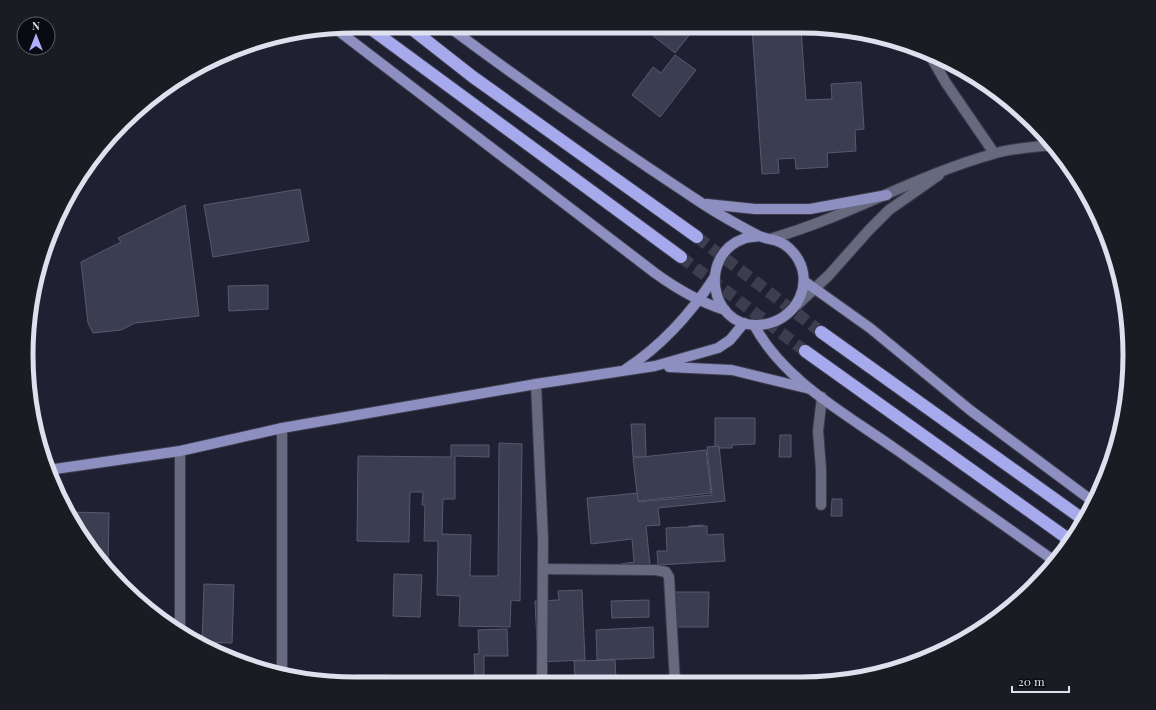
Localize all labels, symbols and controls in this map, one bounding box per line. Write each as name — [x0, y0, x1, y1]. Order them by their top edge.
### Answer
north arrow — [16, 16, 56, 56]
text: N — [32, 18, 40, 33]
scale bar — [1012, 668, 1069, 694]
text: 20 m — [1018, 673, 1045, 689]

